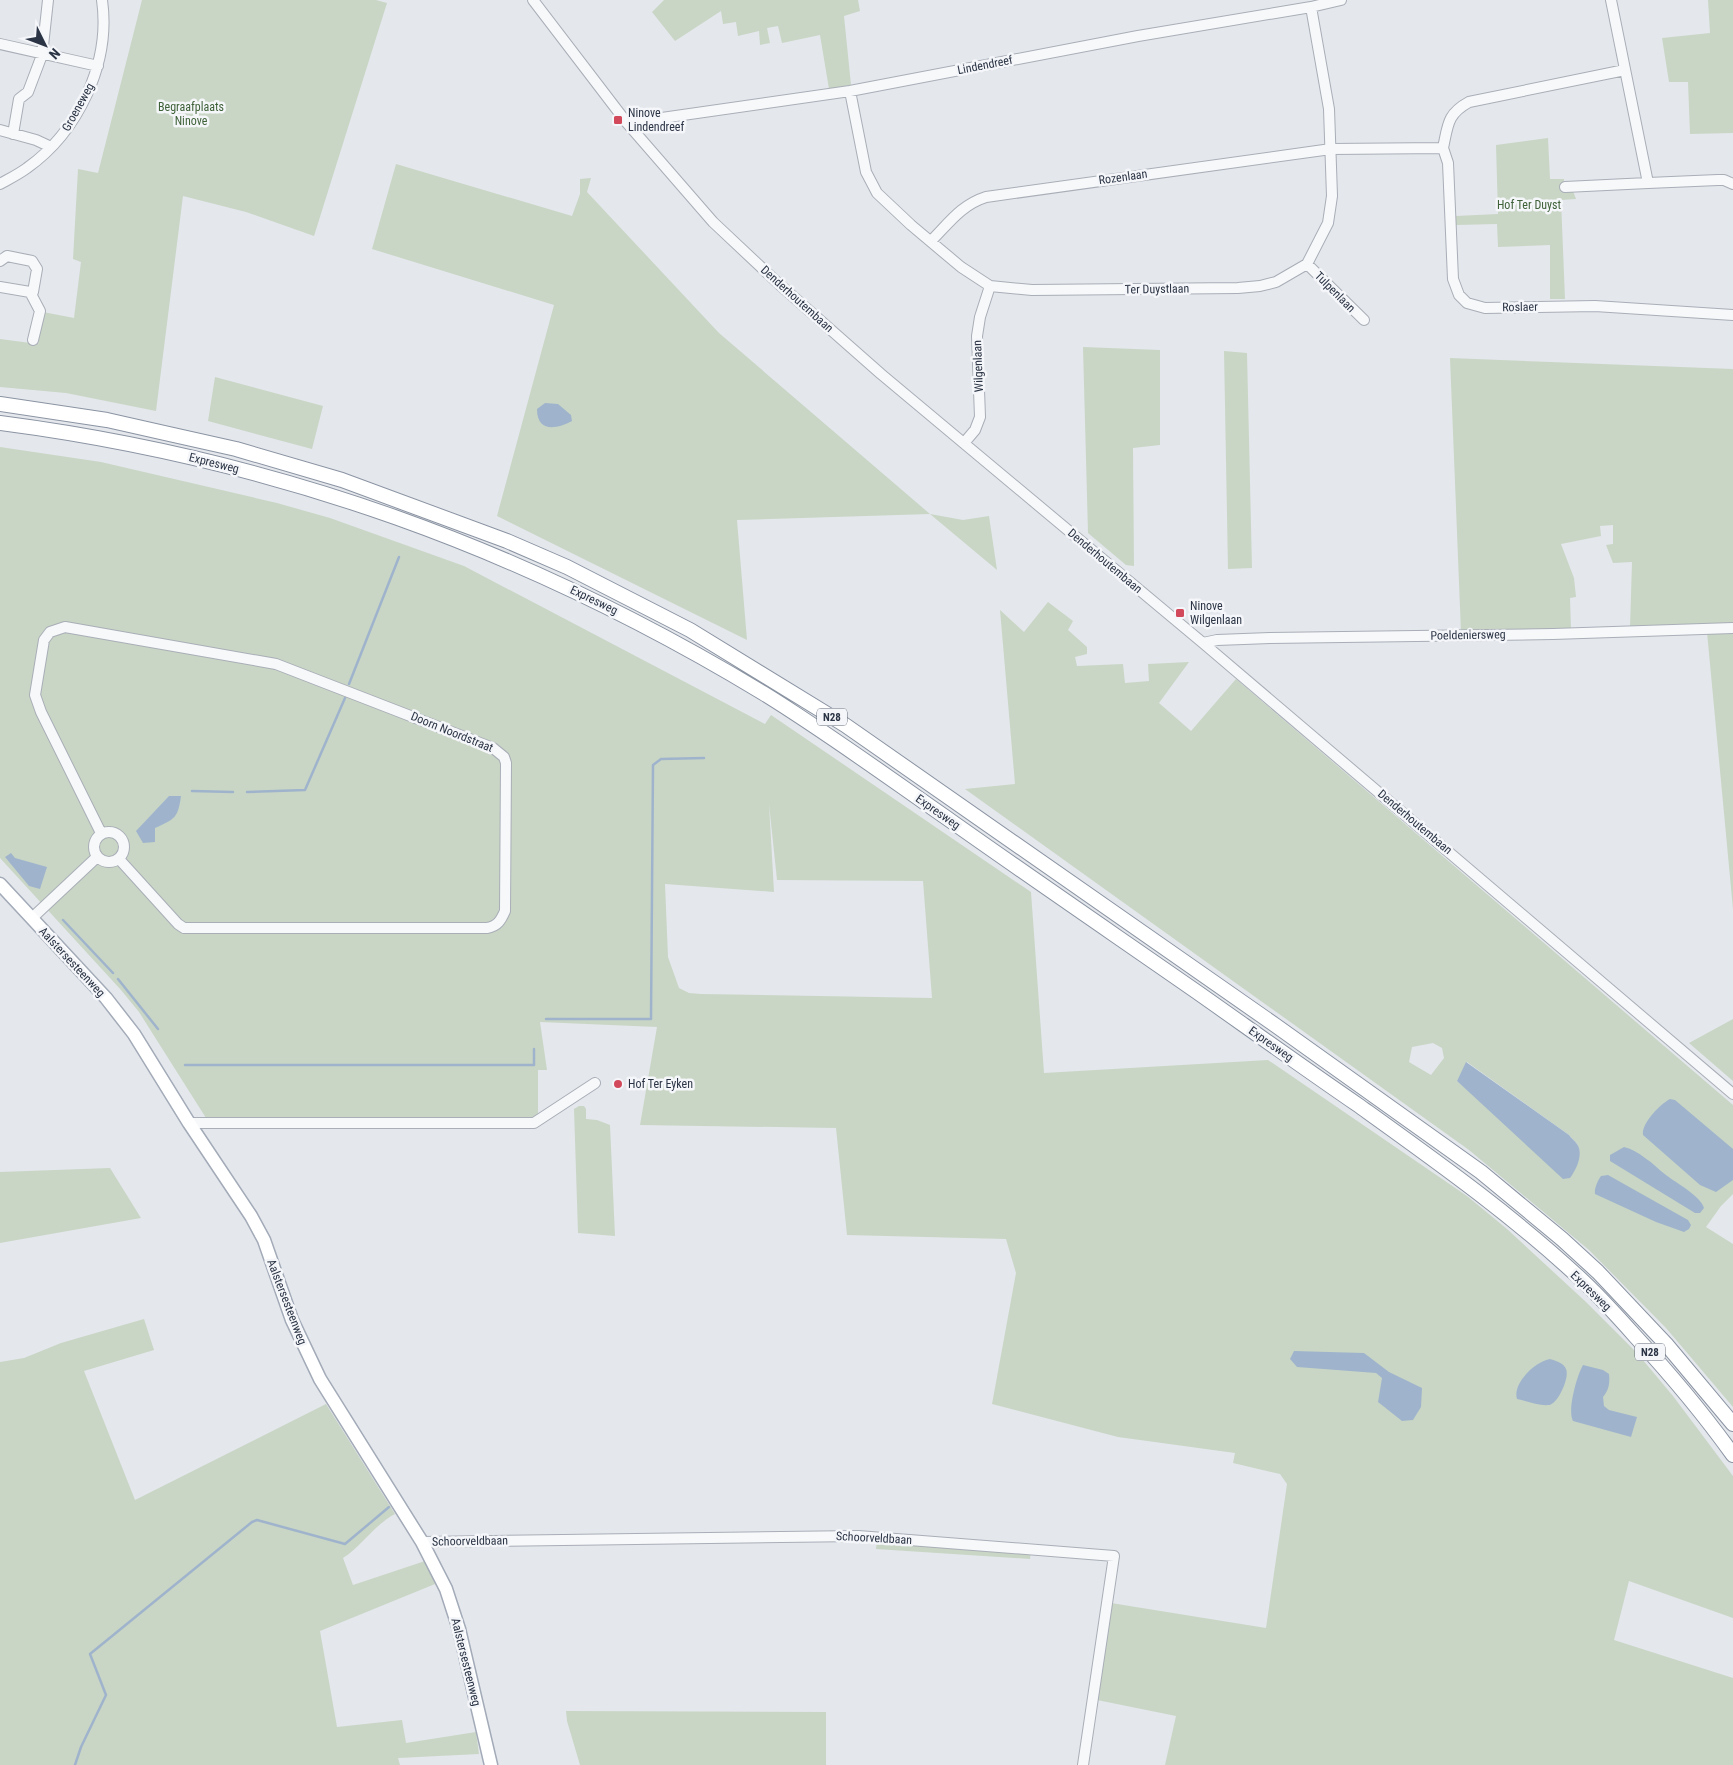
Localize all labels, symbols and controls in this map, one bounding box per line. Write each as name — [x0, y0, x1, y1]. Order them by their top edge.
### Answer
north arrow — [20, 20, 70, 70]
text: N — [46, 45, 63, 62]
street label: Lindendreef — [956, 53, 1014, 77]
street label: Groeneweg — [59, 80, 97, 134]
park label: Begraafplaats Ninove — [158, 100, 224, 128]
place label: Ninove Lindendreef — [628, 106, 684, 134]
marker: Ninove Lindendreef — [612, 114, 624, 126]
street label: Rozenlaan — [1098, 167, 1148, 187]
park label: Hof Ter Duyst — [1497, 198, 1562, 212]
street label: Denderhoutembaan — [758, 263, 836, 335]
street label: Tulpenlaan — [1312, 269, 1358, 315]
street label: Ter Duystlaan — [1125, 281, 1190, 297]
street label: Roslaer — [1502, 300, 1538, 314]
street label: Wilgenlaan — [970, 340, 986, 392]
street label: Expresweg — [187, 450, 241, 476]
street label: Denderhoutembaan — [1065, 526, 1145, 596]
street label: Expresweg — [568, 582, 620, 618]
place label: Ninove Wilgenlaan — [1190, 599, 1242, 627]
marker: Ninove Wilgenlaan — [1174, 607, 1186, 619]
street label: Poeldeniersweg — [1430, 627, 1506, 643]
street label: Doorn Noordstraat — [409, 709, 496, 755]
road number: N28 — [817, 709, 847, 726]
street label: Denderhoutembaan — [1375, 787, 1455, 857]
street label: Expresweg — [913, 792, 963, 832]
street label: Aalstersesteenweg — [36, 924, 108, 1000]
street label: Expresweg — [1246, 1024, 1296, 1064]
place label: Hof Ter Eyken — [628, 1077, 693, 1091]
marker: Hof Ter Eyken — [612, 1078, 624, 1090]
street label: Aalstersesteenweg — [264, 1257, 310, 1347]
street label: Expresweg — [1568, 1268, 1614, 1314]
road number: N28 — [1635, 1344, 1665, 1360]
street label: Schoorveldbaan — [836, 1529, 912, 1547]
street label: Schoorveldbaan — [432, 1533, 508, 1549]
street label: Aalstersesteenweg — [448, 1617, 484, 1708]

